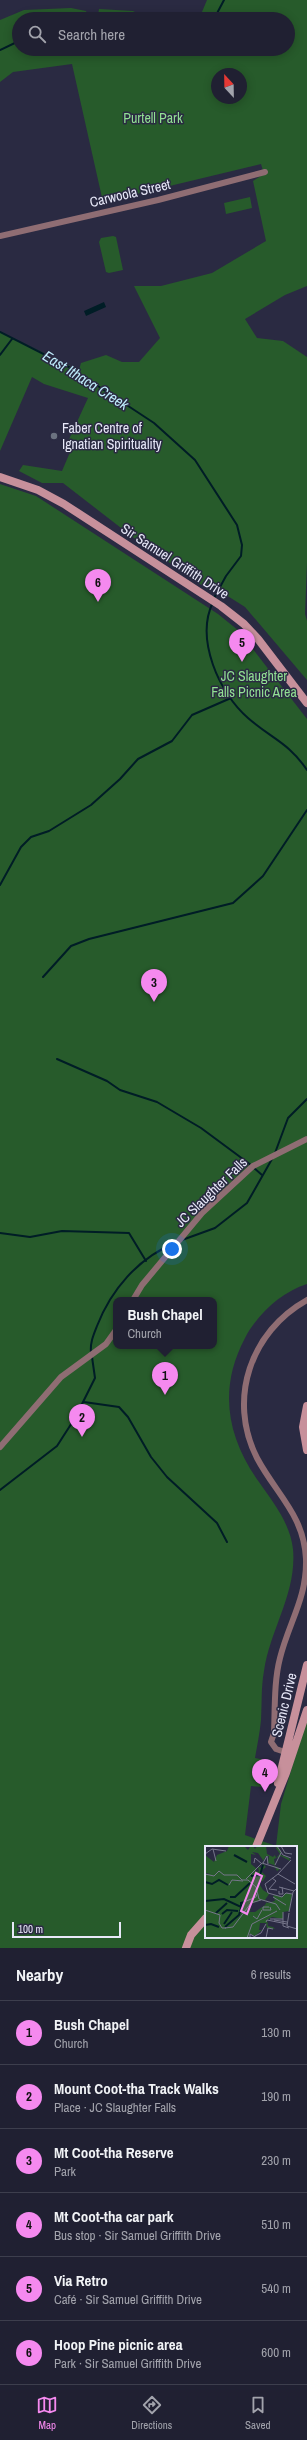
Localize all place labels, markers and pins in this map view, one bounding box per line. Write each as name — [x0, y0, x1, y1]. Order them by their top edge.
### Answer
place label: Faber Centre of Ignatian Spirituality — [62, 419, 162, 453]
marker: Faber Centre of Ignatian Spirituality — [49, 431, 59, 441]
pin: 6 — [85, 569, 111, 602]
pin: 5 — [229, 629, 255, 662]
pin: 3 — [141, 969, 167, 1002]
pin: 1 — [152, 1362, 178, 1395]
pin: 2 — [69, 1404, 95, 1437]
pin: 4 — [252, 1759, 278, 1792]

